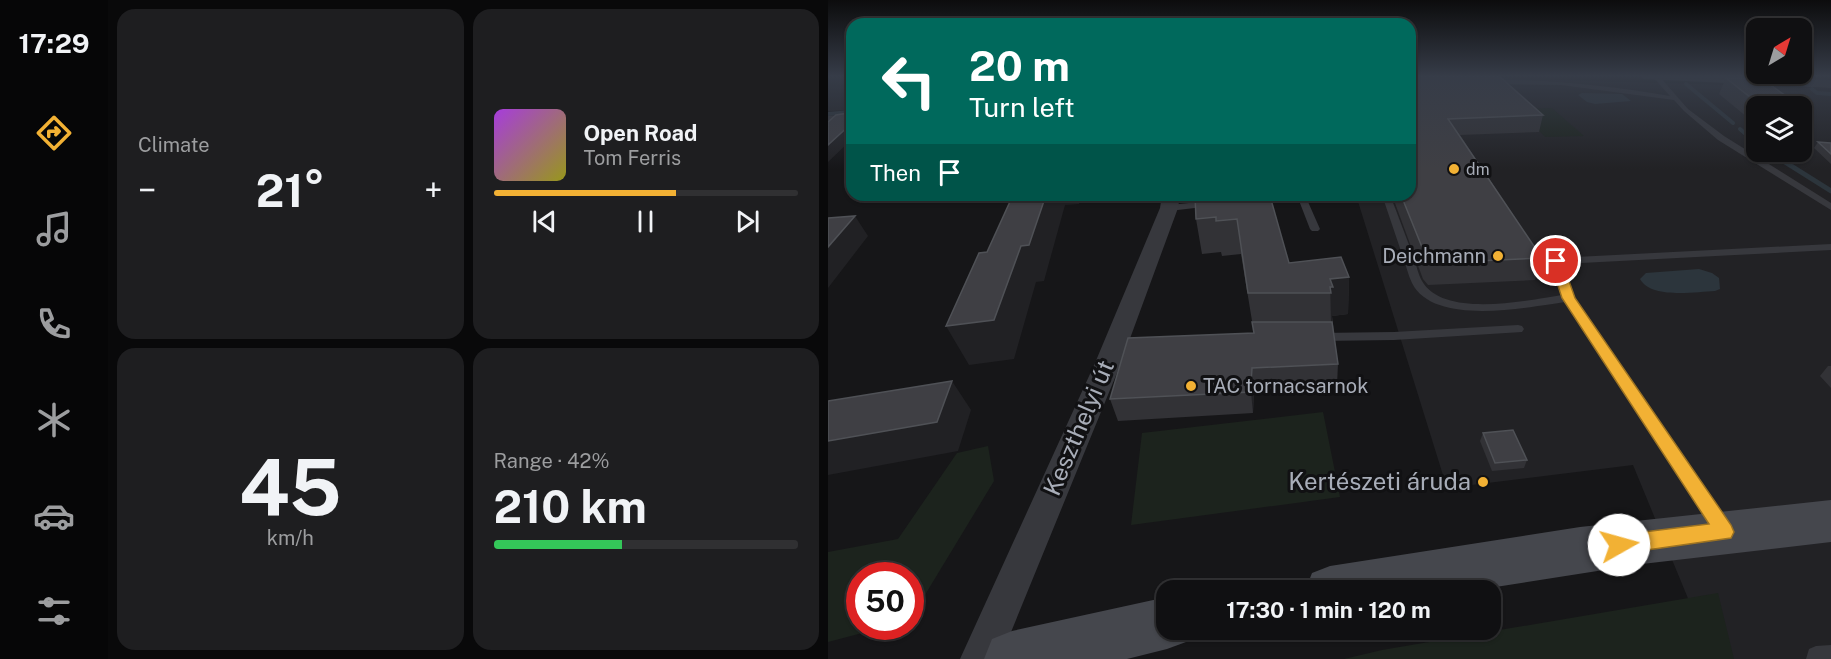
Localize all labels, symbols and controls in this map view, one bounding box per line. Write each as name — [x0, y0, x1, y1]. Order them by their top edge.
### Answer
north arrow — [1746, 18, 1812, 84]
map controls — [1746, 18, 1812, 162]
text: 17:29 — [18, 27, 90, 59]
text: 20 m — [969, 41, 1070, 90]
icon: left — [870, 42, 948, 120]
text: Turn left — [969, 91, 1075, 123]
button: layers — [1746, 96, 1812, 162]
icon: directions — [33, 112, 75, 154]
text: Open Road — [584, 120, 697, 146]
text: Climate — [138, 133, 210, 157]
text: Tom Ferris — [584, 146, 681, 170]
icon: arrive — [933, 156, 966, 189]
text: Then — [870, 160, 921, 186]
place label: dm — [1466, 160, 1490, 179]
marker: dm — [1447, 162, 1461, 176]
text: 21° — [256, 164, 325, 217]
text: − — [138, 171, 156, 209]
text: + — [424, 171, 442, 209]
icon: previous — [528, 205, 561, 238]
icon: pause — [629, 205, 662, 238]
icon: next — [731, 205, 764, 238]
icon: music — [33, 208, 75, 250]
pin — [1530, 235, 1581, 286]
place label: Deichmann — [1382, 244, 1486, 268]
icon: arrive — [1539, 244, 1572, 277]
marker: Deichmann — [1491, 249, 1505, 263]
icon: phone — [33, 303, 75, 345]
street label: Keszthelyi út — [1037, 356, 1119, 500]
place label: TAC tornacsarnok — [1203, 374, 1368, 398]
marker: TAC tornacsarnok — [1184, 379, 1198, 393]
icon: climate — [33, 399, 75, 441]
text: 45 — [239, 441, 342, 533]
text: Range · 42% — [494, 449, 610, 473]
place label: Kertészeti áruda — [1288, 467, 1471, 495]
marker: Kertészeti áruda — [1476, 475, 1490, 489]
text: 210 km — [494, 480, 647, 533]
icon: car — [33, 495, 75, 537]
position arrow — [1587, 513, 1651, 577]
text: km/h — [267, 526, 314, 550]
speed limit sign: 50 — [846, 562, 924, 640]
icon: filters — [33, 590, 75, 632]
text: 17:30 · 1 min · 120 m — [1226, 597, 1431, 623]

